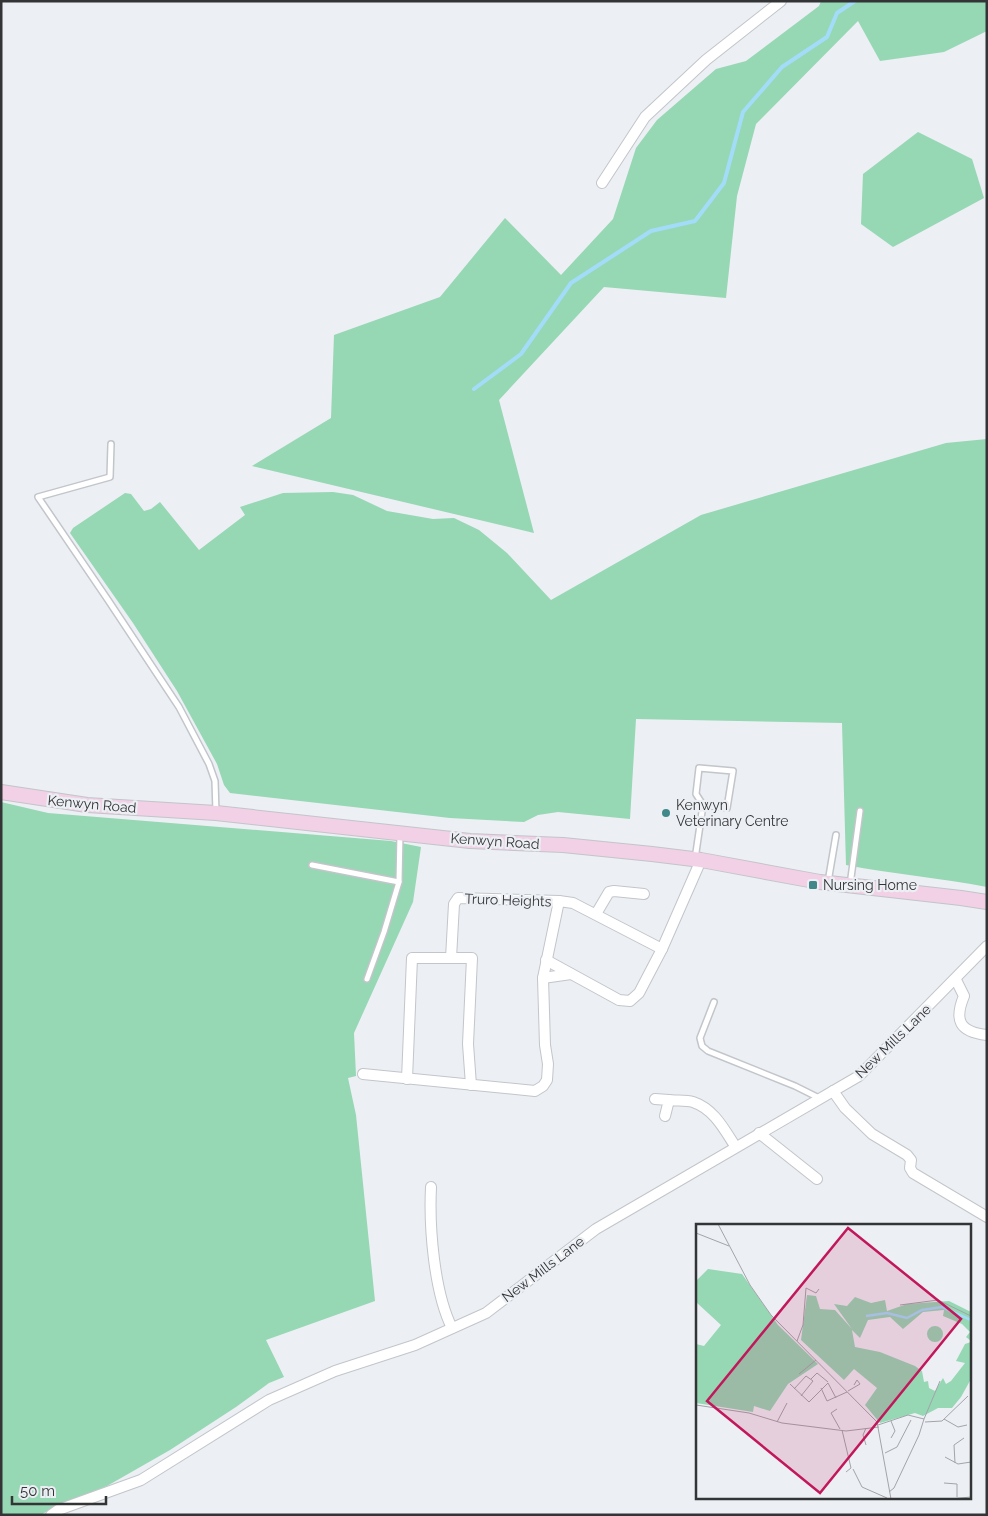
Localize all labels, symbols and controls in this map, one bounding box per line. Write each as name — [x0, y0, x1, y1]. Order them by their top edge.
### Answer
street label: Kenwyn Road — [47, 792, 137, 816]
place label: Kenwyn Veterinary Centre — [676, 797, 788, 829]
marker: Kenwyn Veterinary Centre — [660, 807, 672, 819]
street label: Kenwyn Road — [450, 830, 540, 852]
place label: Nursing Home — [823, 877, 917, 893]
marker: Nursing Home — [807, 879, 819, 891]
street label: Truro Heights — [464, 890, 552, 910]
street label: New Mills Lane — [852, 1001, 934, 1081]
inset map — [696, 1224, 970, 1498]
street label: New Mills Lane — [499, 1233, 587, 1305]
scale bar — [12, 1474, 106, 1506]
text: 50 m — [20, 1482, 55, 1500]

